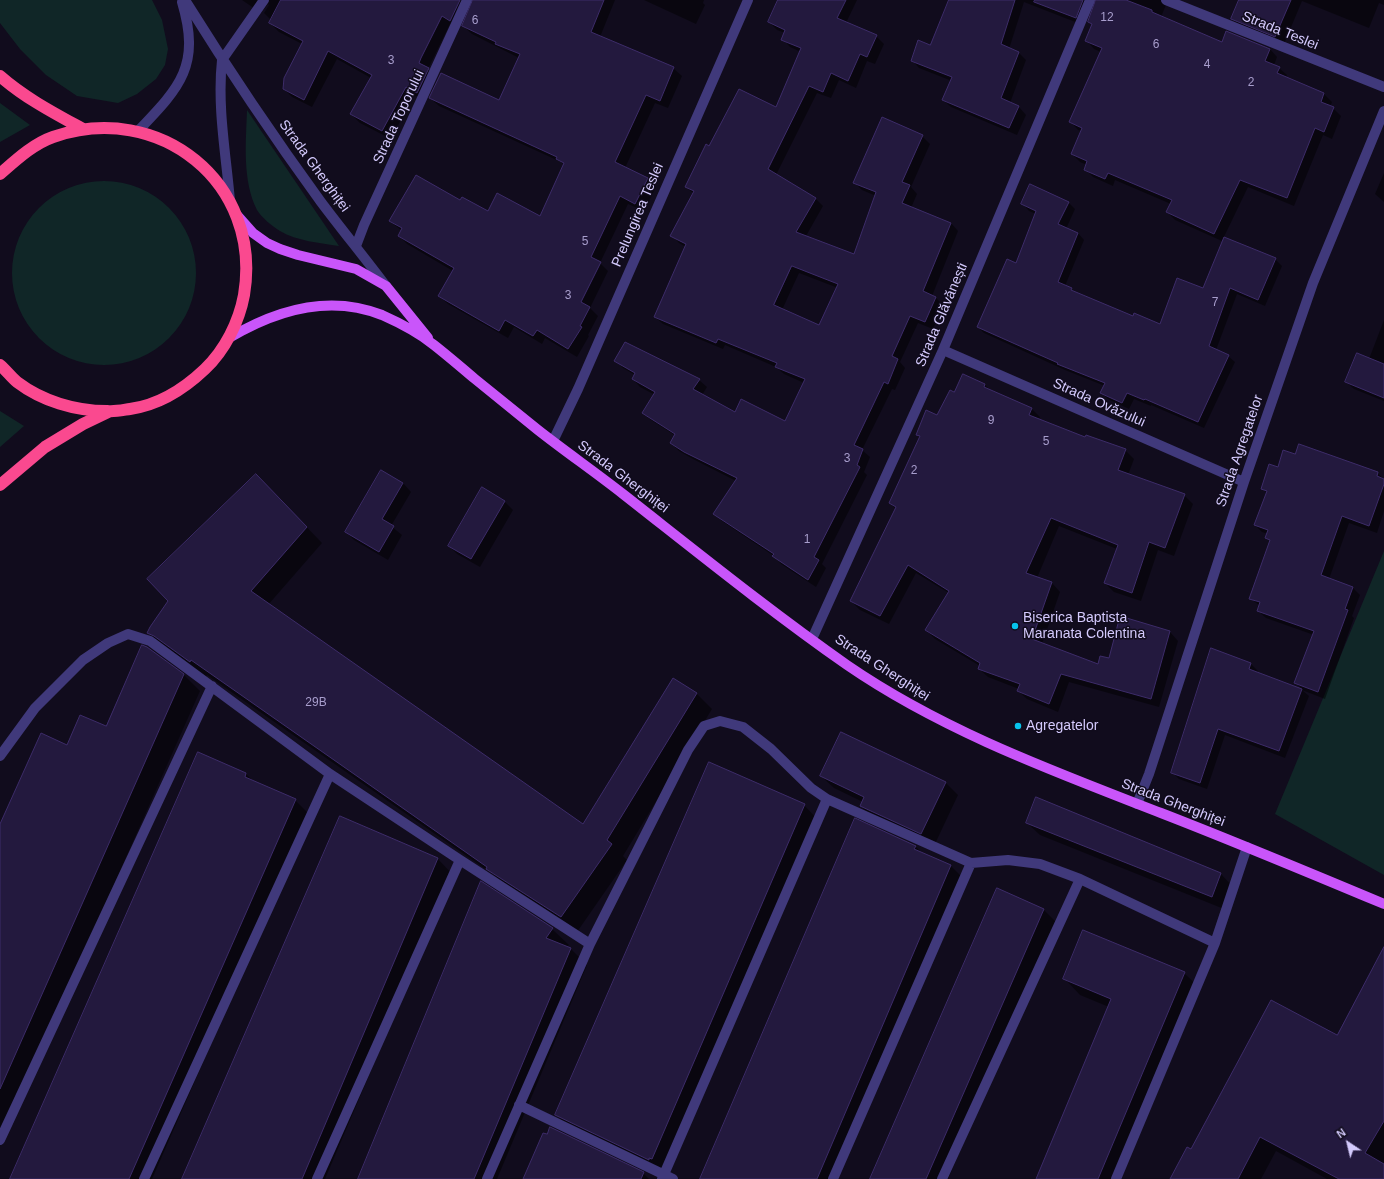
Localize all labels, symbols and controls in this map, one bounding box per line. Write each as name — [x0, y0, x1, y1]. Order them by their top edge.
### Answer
street label: Strada Teslei — [1239, 8, 1321, 54]
house number: 12 — [1100, 11, 1114, 25]
house number: 6 — [472, 14, 478, 28]
house number: 6 — [1153, 38, 1159, 52]
house number: 3 — [388, 54, 394, 68]
house number: 4 — [1204, 58, 1210, 72]
street label: Strada Toporului — [370, 67, 428, 167]
house number: 2 — [1248, 76, 1254, 90]
street label: Strada Gherghiței — [275, 117, 353, 215]
street label: Prelungirea Teslei — [609, 160, 667, 270]
house number: 5 — [582, 235, 588, 249]
street label: Strada Glăvănești — [913, 260, 971, 370]
house number: 3 — [565, 289, 571, 303]
house number: 7 — [1212, 296, 1218, 310]
street label: Strada Ovăzului — [1050, 375, 1148, 431]
street label: Strada Agregatelor — [1213, 393, 1267, 509]
house number: 9 — [988, 414, 994, 428]
house number: 5 — [1043, 435, 1049, 449]
street label: Strada Gherghiței — [574, 437, 672, 517]
house number: 3 — [844, 452, 850, 466]
house number: 2 — [911, 464, 917, 478]
house number: 1 — [804, 533, 810, 547]
place label: Biserica Baptista Maranata Colentina — [1023, 610, 1145, 642]
marker: Biserica Baptista Maranata Colentina — [1010, 621, 1020, 631]
street label: Strada Gherghiței — [831, 631, 933, 705]
house number: 29B — [305, 696, 327, 710]
place label: Agregatelor — [1026, 718, 1098, 734]
marker: Agregatelor — [1013, 721, 1023, 731]
street label: Strada Gherghiței — [1119, 775, 1227, 831]
north arrow — [1328, 1123, 1368, 1163]
text: N — [1334, 1126, 1348, 1140]

